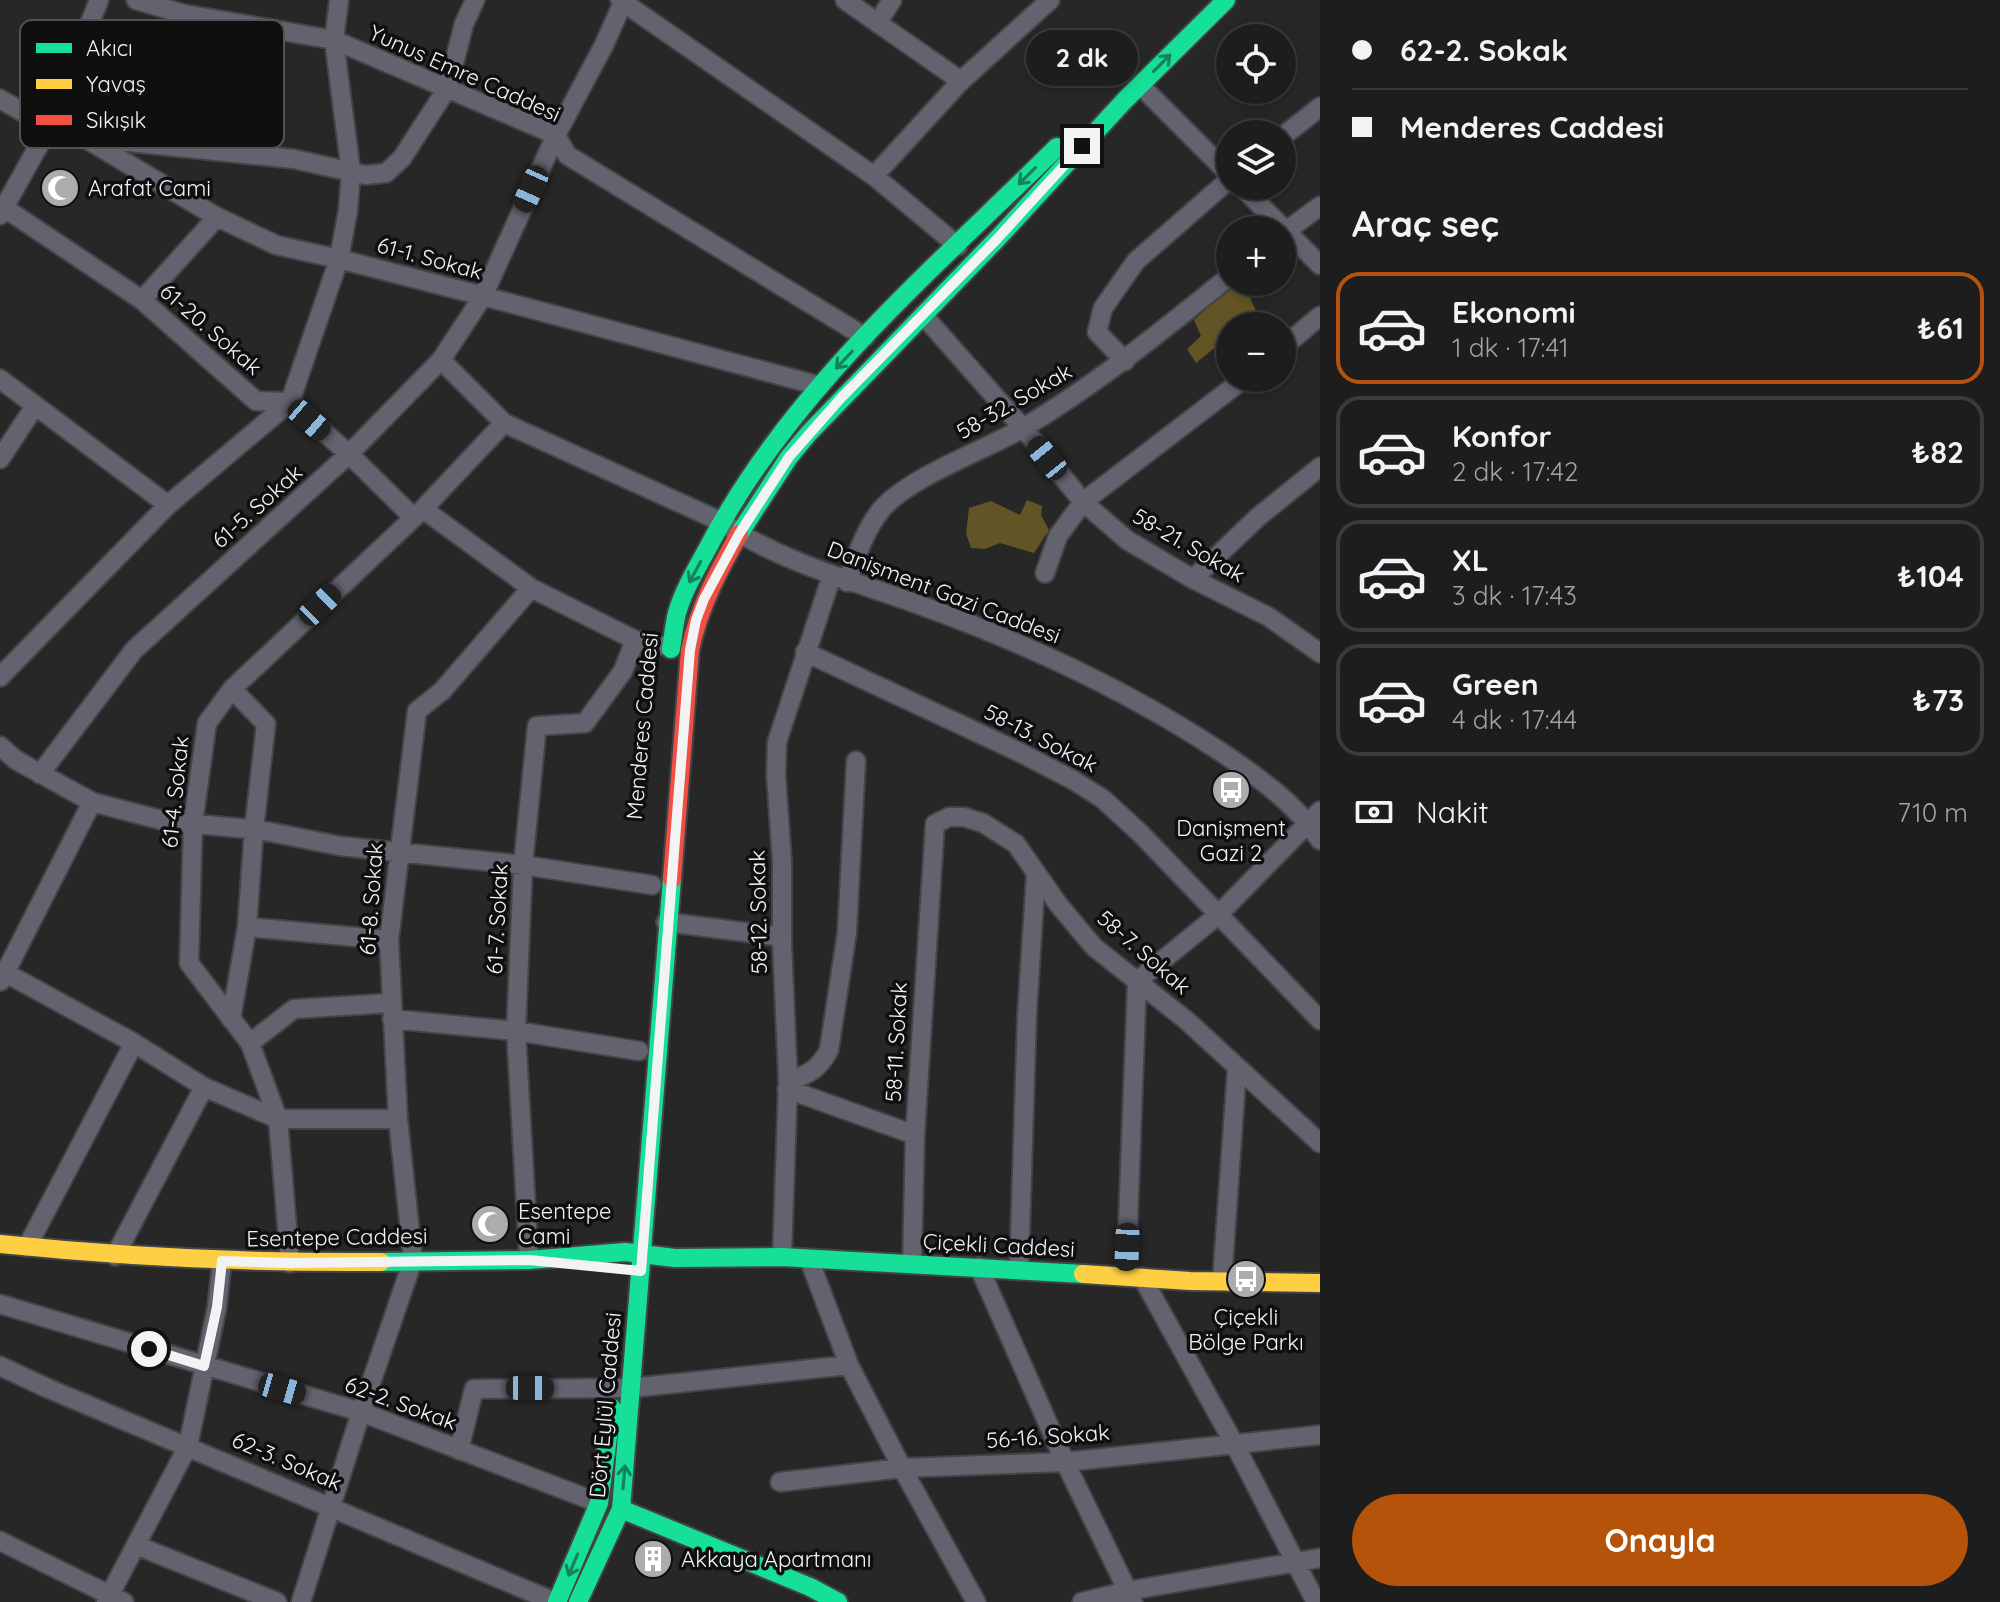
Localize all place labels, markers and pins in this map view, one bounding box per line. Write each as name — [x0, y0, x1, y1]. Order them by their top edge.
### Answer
mosque icon: Arafat Cami — [39, 167, 81, 209]
place label: Arafat Cami — [88, 174, 211, 202]
bus stop icon: Danişment Gazi 2 — [1210, 769, 1252, 811]
place label: Danişment Gazi 2 — [1176, 814, 1286, 867]
place label: Esentepe Cami — [518, 1197, 612, 1250]
mosque icon: Esentepe Cami — [469, 1203, 511, 1245]
bus stop icon: Çiçekli Bölge Parkı — [1225, 1258, 1267, 1300]
place label: Çiçekli Bölge Parkı — [1188, 1303, 1304, 1356]
building icon: Akkaya Apartmanı — [632, 1538, 674, 1580]
place label: Akkaya Apartmanı — [681, 1545, 871, 1573]

